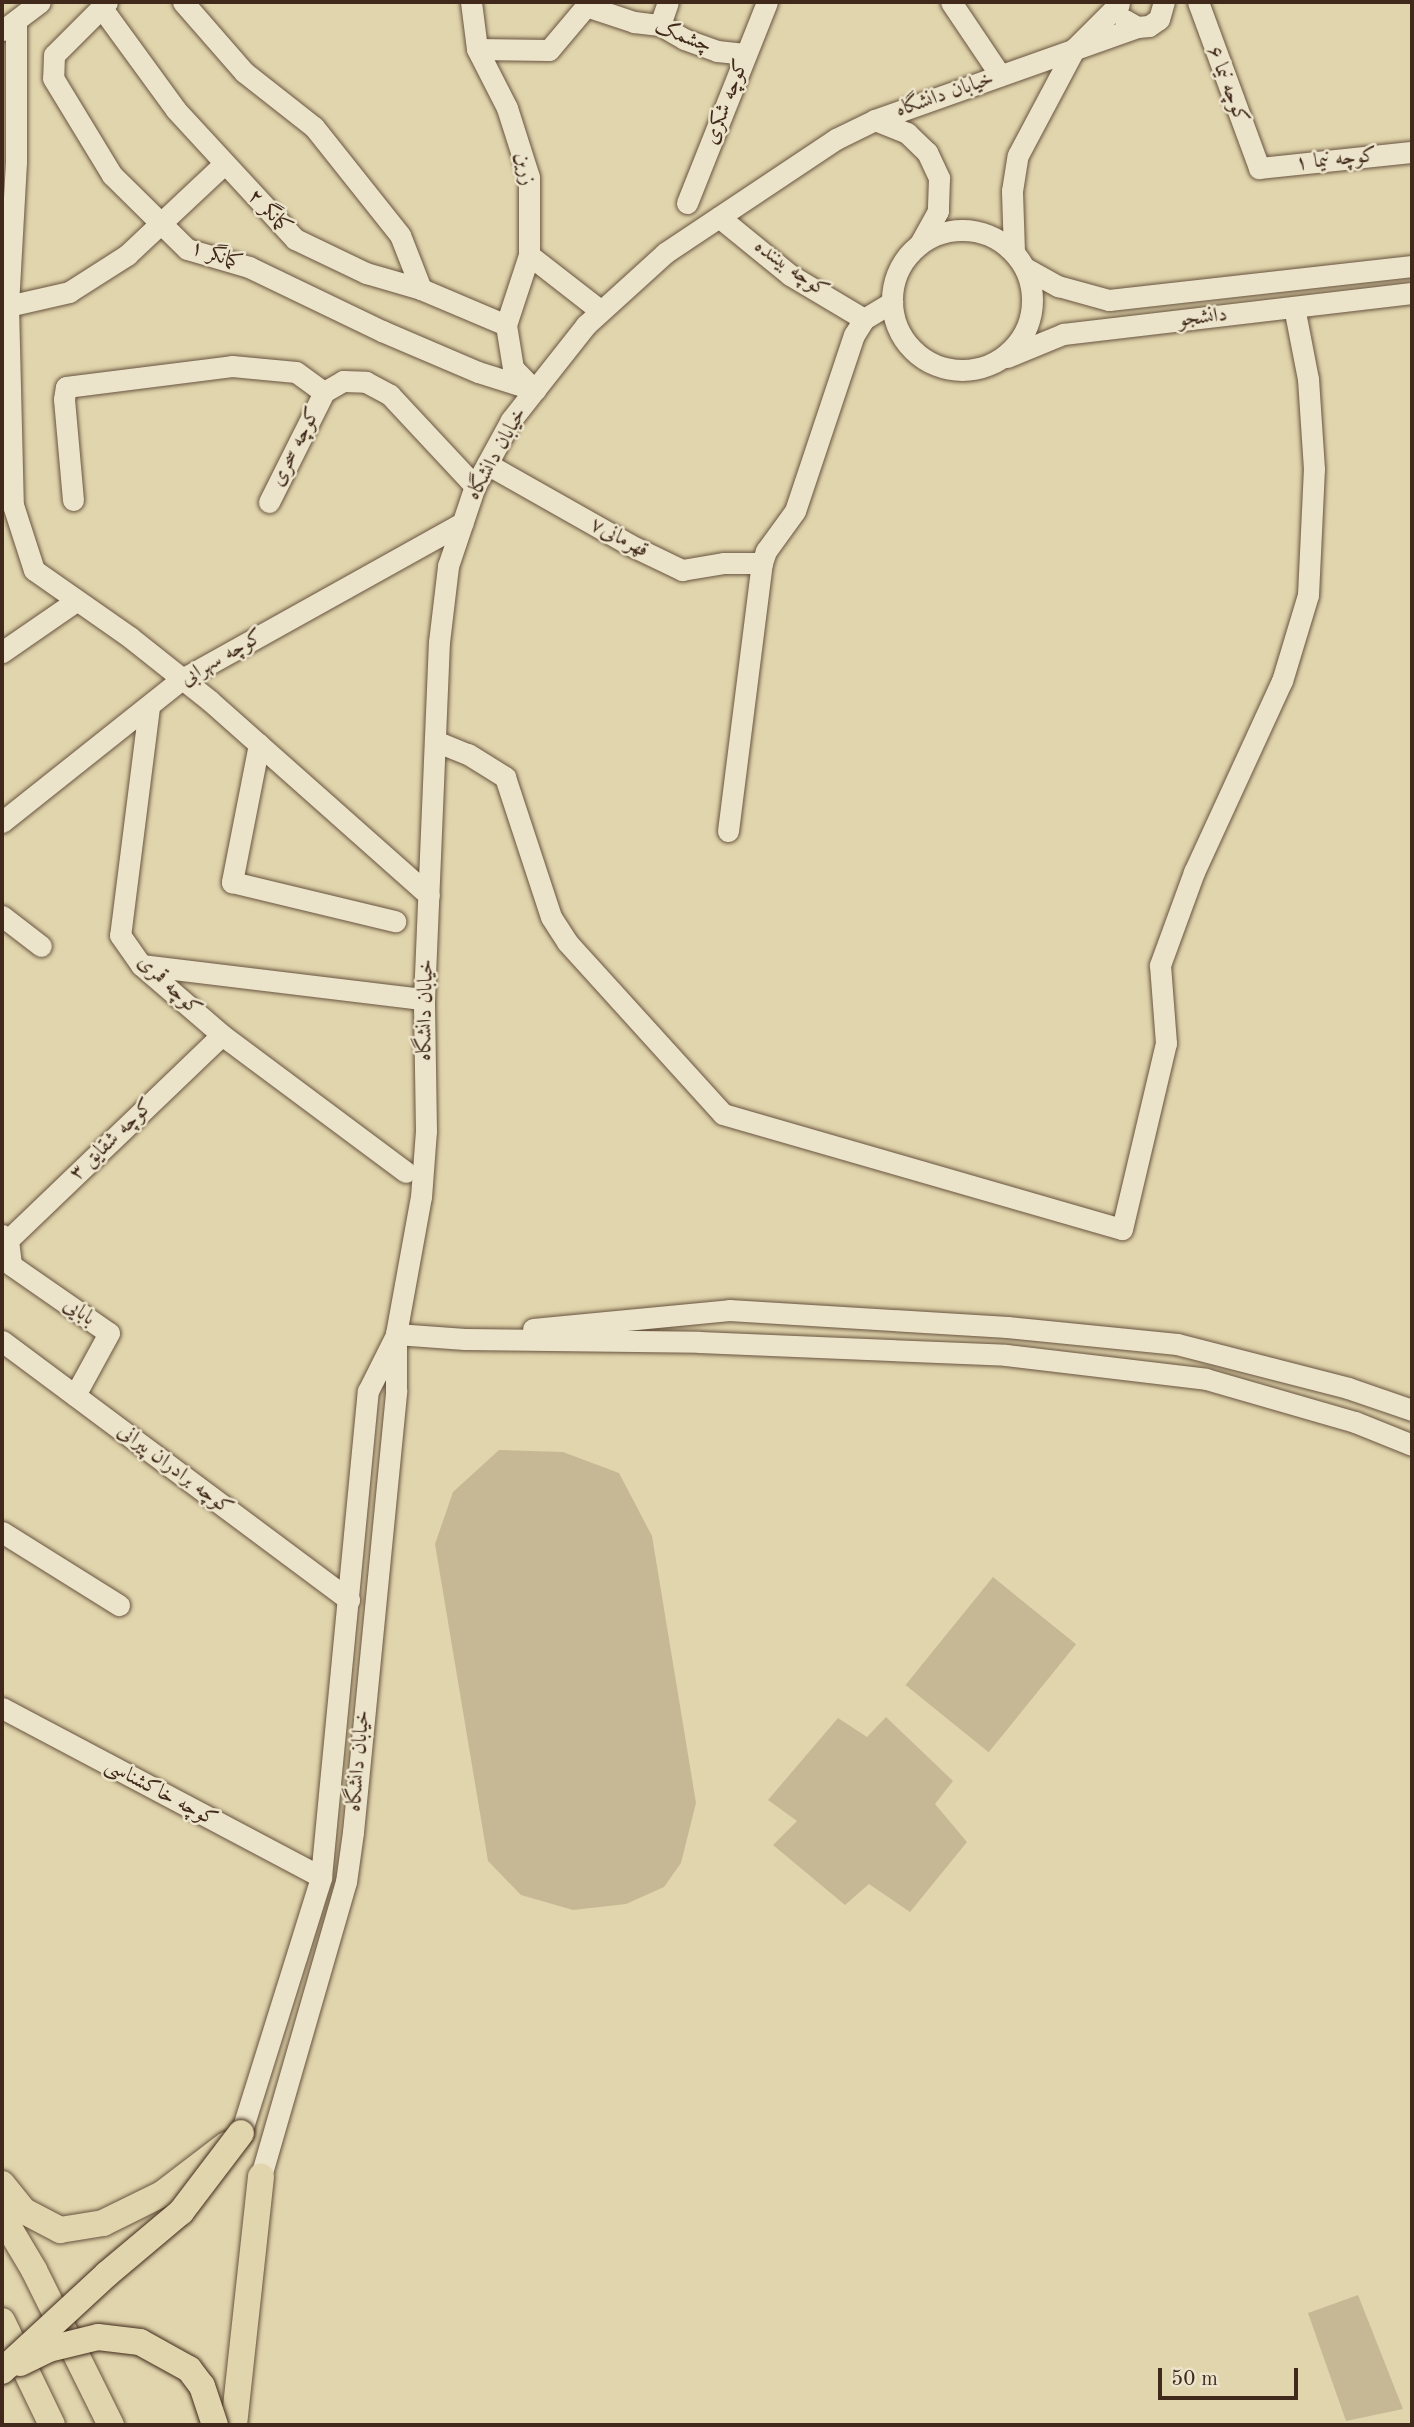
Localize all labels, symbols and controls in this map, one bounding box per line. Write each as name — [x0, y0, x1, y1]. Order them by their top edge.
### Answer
street label: چشمک — [651, 15, 715, 59]
street label: کوچه نیما ۶ — [1201, 42, 1253, 128]
street label: کوچه شکری — [699, 56, 755, 148]
street label: خیابان دانشگاه — [893, 66, 997, 124]
street label: کوچه نیما ۱ — [1294, 143, 1378, 177]
street label: زرین — [508, 150, 540, 188]
street label: کمانگر ۲ — [242, 184, 296, 240]
street label: کوچه بیننده — [749, 234, 833, 304]
street label: کمانگر ۱ — [187, 236, 245, 276]
street label: دانشجو — [1177, 303, 1229, 333]
street label: کوچه سحری — [265, 403, 327, 491]
street label: خیابان دانشگاه — [461, 403, 533, 505]
street label: قهرمانی۷ — [586, 512, 652, 564]
street label: کوچه سهرابی — [176, 624, 268, 692]
street label: کوچه قمری — [131, 950, 207, 1022]
street label: خیابان دانشگاه — [413, 959, 439, 1061]
street label: کوچه شقایق ۳ — [65, 1094, 159, 1186]
street label: بابایی — [58, 1292, 100, 1332]
street label: کوچه برادران پیرانی — [112, 1418, 238, 1522]
street label: خیابان دانشگاه — [342, 1709, 376, 1813]
street label: کوچه خاکشناسی — [101, 1753, 221, 1833]
scale bar — [1162, 2354, 1302, 2398]
text: 50 m — [1171, 2369, 1218, 2390]

